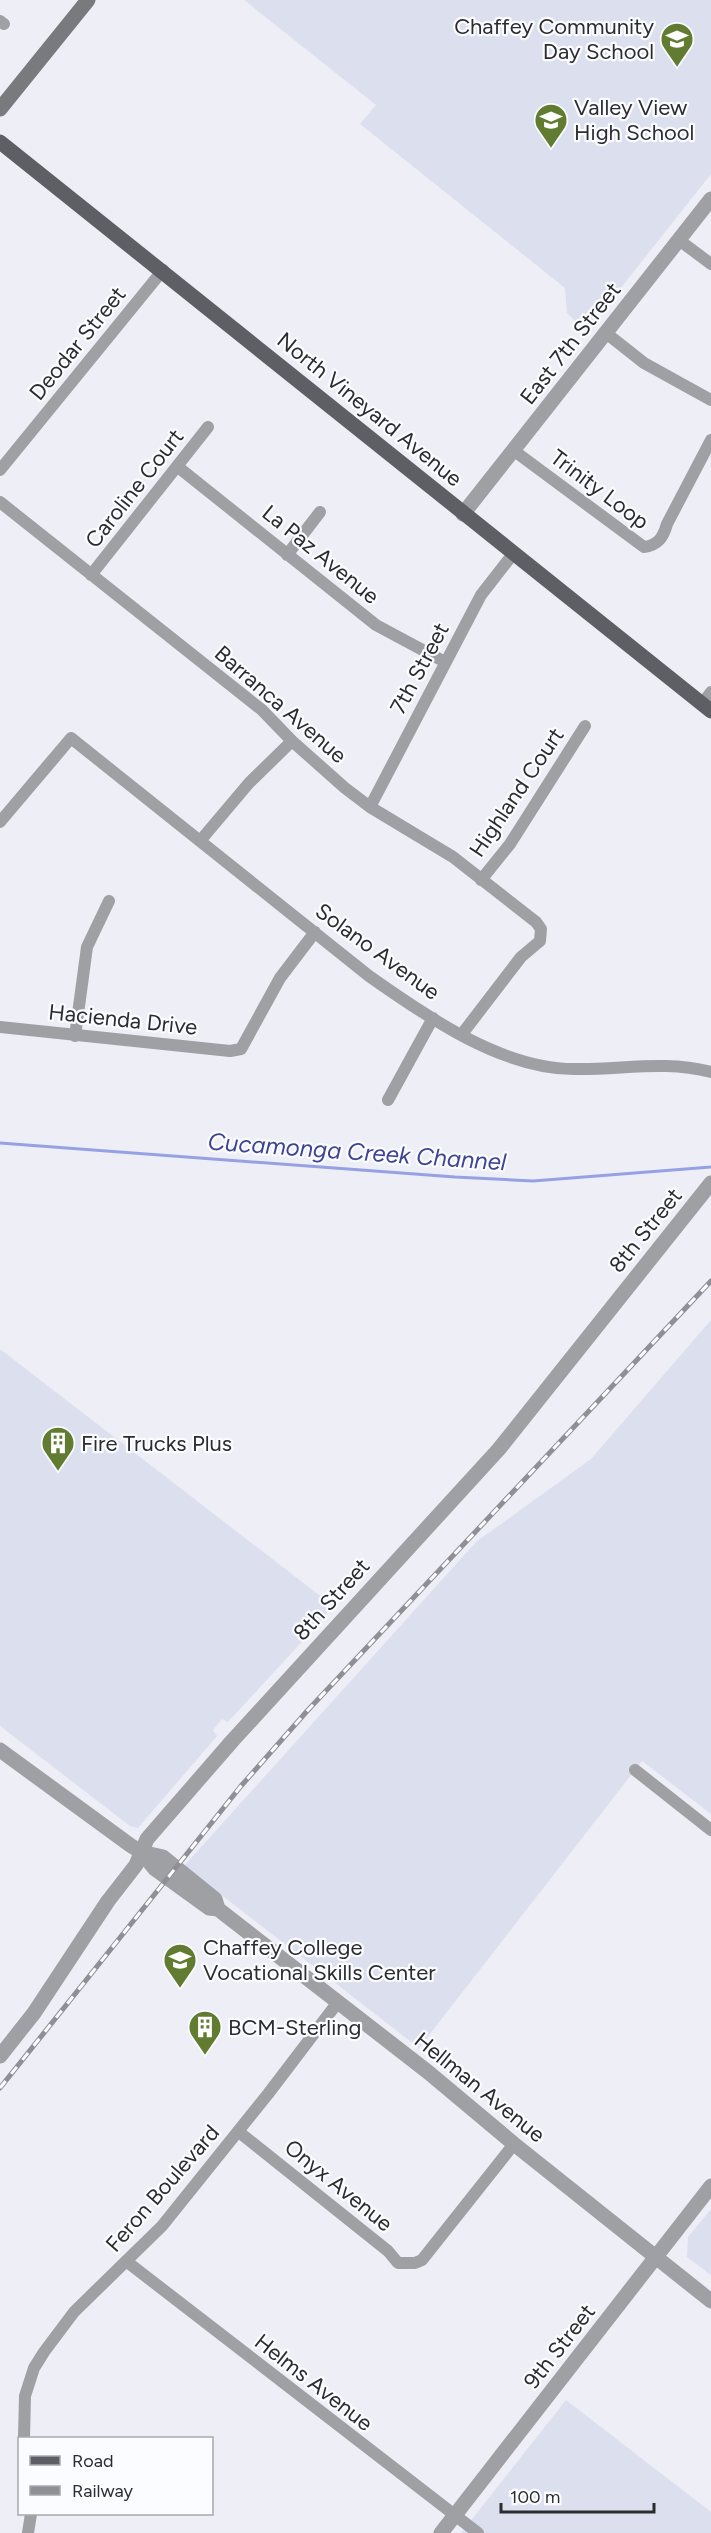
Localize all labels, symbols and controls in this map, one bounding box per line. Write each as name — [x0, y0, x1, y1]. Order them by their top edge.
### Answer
place label: Chaffey Community Day School — [454, 13, 654, 65]
school or university icon: Chaffey Community Day School — [659, 21, 695, 68]
place label: Valley View High School — [574, 94, 694, 146]
school or university icon: Valley View High School — [533, 102, 569, 149]
street label: East 7th Street — [514, 277, 626, 410]
street label: Deodar Street — [23, 281, 131, 406]
street label: North Vineyard Avenue — [272, 326, 468, 492]
street label: Caroline Court — [80, 423, 189, 553]
street label: Trinity Loop — [545, 444, 654, 535]
street label: La Paz Avenue — [257, 499, 385, 610]
street label: 7th Street — [384, 618, 455, 718]
street label: Barranca Avenue — [209, 640, 352, 769]
street label: Highland Court — [463, 722, 570, 862]
street label: Solano Avenue — [310, 897, 445, 1006]
street label: Hacienda Drive — [47, 998, 199, 1041]
water label: Cucamonga Creek Channel — [207, 1127, 508, 1176]
street label: 8th Street — [603, 1183, 688, 1278]
building icon: Fire Trucks Plus — [40, 1425, 76, 1472]
place label: Fire Trucks Plus — [81, 1430, 232, 1457]
street label: 8th Street — [288, 1553, 375, 1646]
place label: Chaffey College Vocational Skills Center — [203, 1934, 436, 1986]
school or university icon: Chaffey College Vocational Skills Center — [162, 1942, 198, 1989]
building icon: BCM-Sterling — [187, 2009, 223, 2056]
place label: BCM-Sterling — [228, 2014, 361, 2041]
street label: Hellman Avenue — [409, 2026, 550, 2148]
street label: Feron Boulevard — [100, 2119, 225, 2257]
street label: Onyx Avenue — [279, 2134, 398, 2237]
street label: 9th Street — [518, 2299, 601, 2394]
street label: Helms Avenue — [249, 2328, 378, 2437]
legend — [18, 2437, 213, 2515]
text: Road — [72, 2450, 113, 2472]
scale bar — [501, 2476, 654, 2514]
text: Railway — [72, 2480, 134, 2502]
text: 100 m — [510, 2486, 560, 2508]

